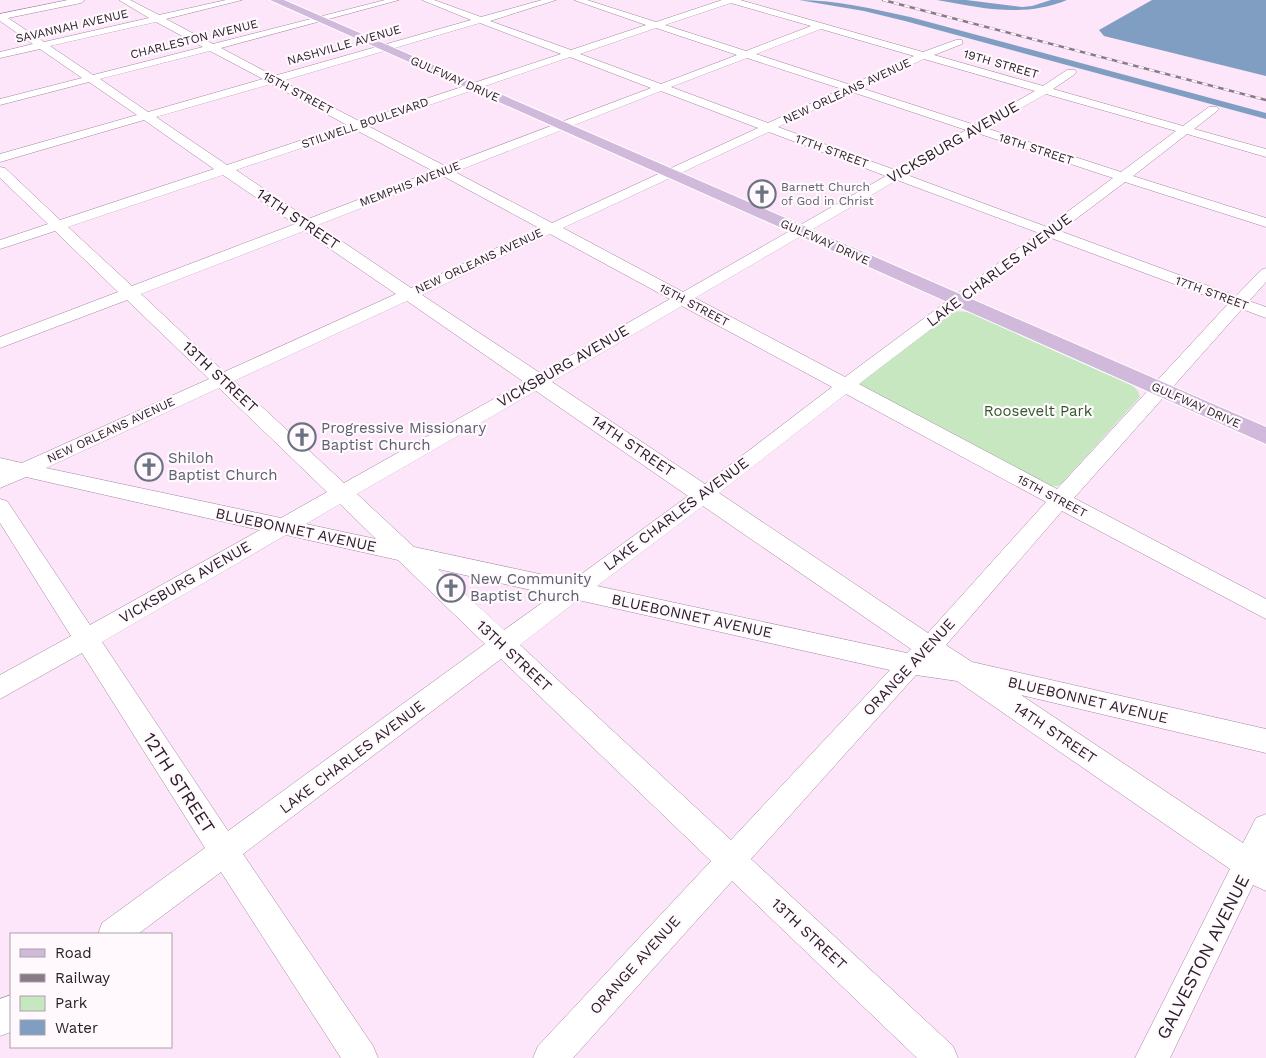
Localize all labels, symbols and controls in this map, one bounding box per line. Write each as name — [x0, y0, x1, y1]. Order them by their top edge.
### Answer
street label: SAVANNAH AVENUE — [14, 6, 130, 46]
street label: CHARLESTON AVENUE — [129, 16, 260, 62]
street label: NASHVILLE AVENUE — [286, 22, 403, 68]
street label: 19TH STREET — [962, 47, 1040, 81]
street label: GULFWAY DRIVE — [408, 53, 502, 105]
street label: NEW ORLEANS AVENUE — [781, 55, 913, 127]
street label: 15TH STREET — [261, 69, 335, 117]
street label: STILWELL BOULEVARD — [300, 95, 430, 151]
street label: VICKSBURG AVENUE — [884, 97, 1022, 187]
street label: 18TH STREET — [997, 130, 1075, 168]
street label: 17TH STREET — [794, 131, 870, 171]
street label: MEMPHIS AVENUE — [358, 158, 463, 210]
church icon: Barnett Church of God in Christ — [747, 179, 777, 209]
place label: Barnett Church of God in Christ — [781, 180, 874, 208]
street label: 14TH STREET — [253, 185, 343, 253]
street label: LAKE CHARLES AVENUE — [923, 210, 1075, 330]
street label: GULFWAY DRIVE — [778, 216, 872, 268]
street label: NEW ORLEANS AVENUE — [413, 225, 545, 297]
street label: 17TH STREET — [1174, 273, 1250, 313]
street label: 15TH STREET — [657, 281, 731, 329]
street label: VICKSBURG AVENUE — [494, 321, 632, 411]
street label: 13TH STREET — [179, 338, 261, 416]
street label: GULFWAY DRIVE — [1149, 379, 1243, 431]
street label: NEW ORLEANS AVENUE — [45, 394, 177, 466]
park label: Roosevelt Park — [984, 402, 1093, 420]
street label: 14TH STREET — [588, 412, 678, 480]
place label: Progressive Missionary Baptist Church — [321, 419, 486, 454]
church icon: Progressive Missionary Baptist Church — [287, 422, 317, 452]
place label: Shiloh Baptist Church — [168, 449, 278, 484]
church icon: Shiloh Baptist Church — [134, 452, 164, 482]
street label: LAKE CHARLES AVENUE — [600, 454, 752, 574]
street label: 15TH STREET — [1015, 472, 1089, 520]
street label: BLUEBONNET AVENUE — [214, 504, 378, 556]
street label: VICKSBURG AVENUE — [116, 537, 254, 627]
place label: New Community Baptist Church — [470, 570, 591, 605]
church icon: New Community Baptist Church — [436, 573, 466, 603]
street label: BLUEBONNET AVENUE — [610, 590, 774, 642]
street label: ORANGE AVENUE — [859, 615, 959, 719]
street label: 13TH STREET — [473, 617, 555, 695]
street label: BLUEBONNET AVENUE — [1006, 673, 1170, 727]
street label: LAKE CHARLES AVENUE — [276, 697, 428, 817]
street label: 14TH STREET — [1010, 699, 1100, 767]
street label: 12TH STREET — [139, 729, 220, 837]
street label: GALVESTON AVENUE — [1152, 871, 1253, 1043]
street label: 13TH STREET — [768, 895, 850, 973]
street label: ORANGE AVENUE — [586, 912, 684, 1018]
legend — [10, 933, 172, 1048]
text: Road — [55, 944, 92, 962]
text: Railway — [55, 969, 110, 987]
text: Park — [55, 994, 88, 1012]
text: Water — [55, 1019, 98, 1037]

